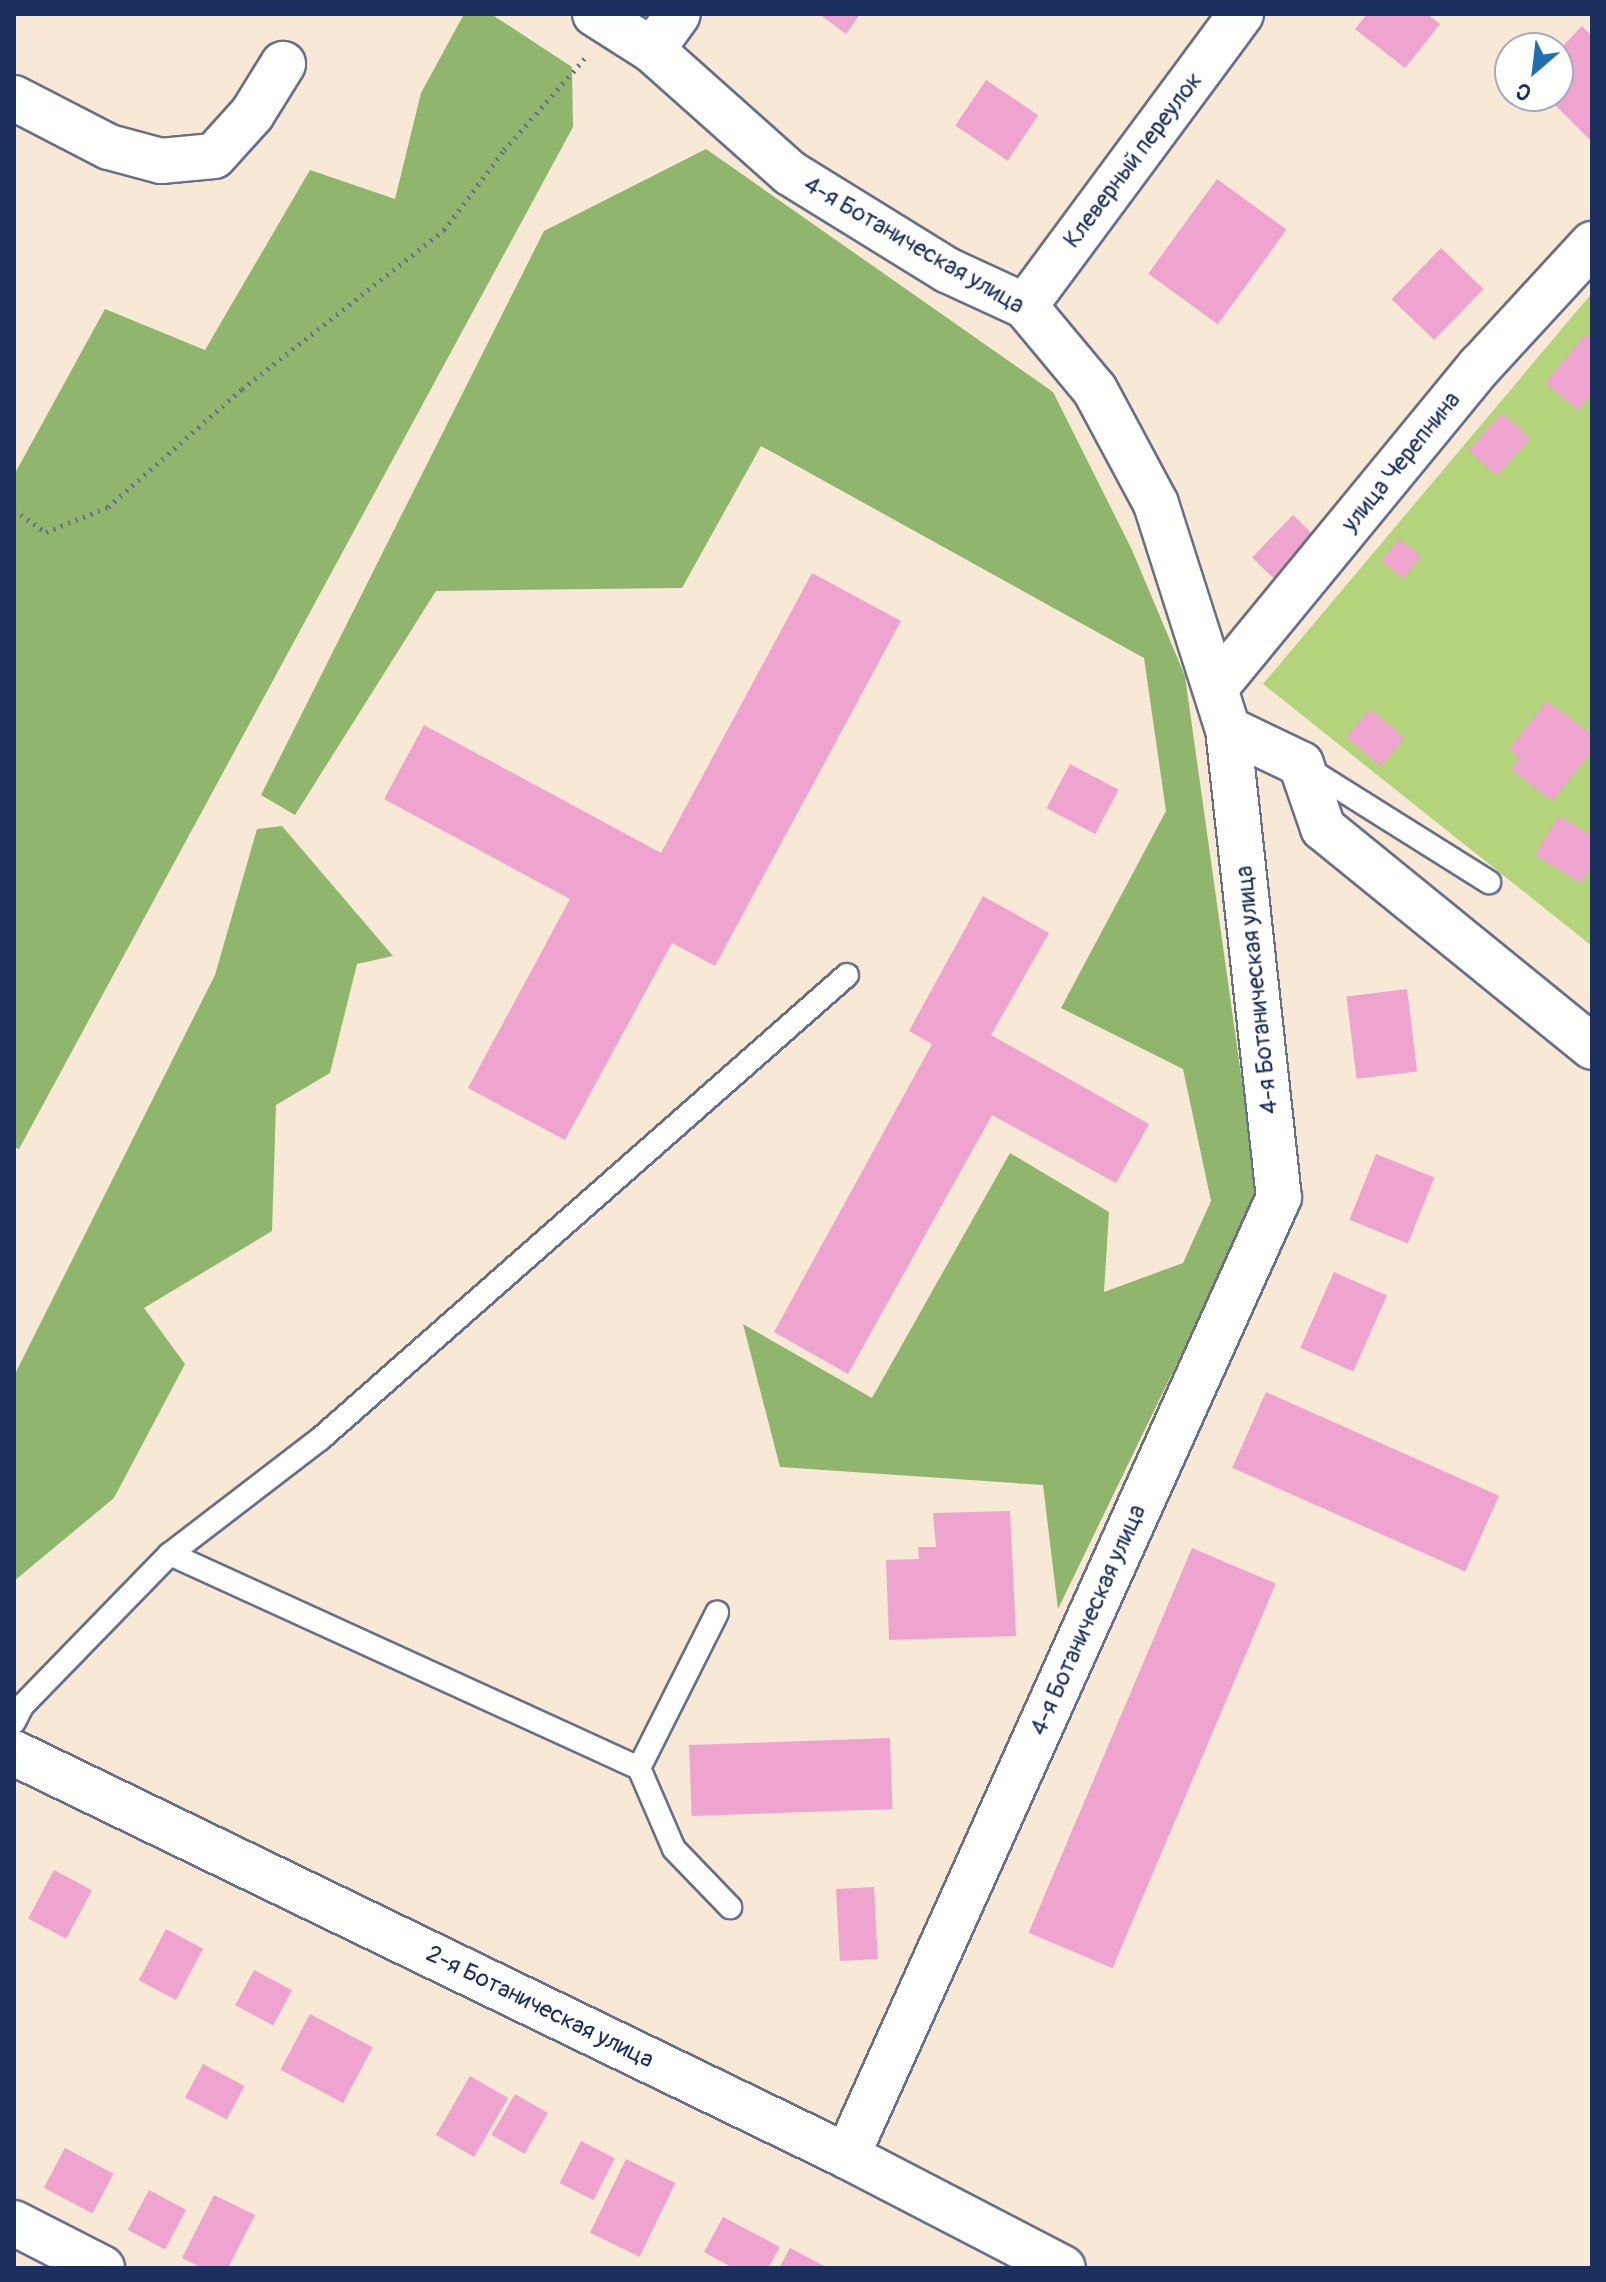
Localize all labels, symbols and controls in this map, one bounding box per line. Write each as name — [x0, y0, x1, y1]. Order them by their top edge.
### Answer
north arrow — [1494, 32, 1574, 112]
street label: Клеверный переулок — [1057, 66, 1209, 254]
text: С — [1511, 76, 1536, 107]
street label: 4-я Ботаническая улица — [799, 170, 1029, 320]
street label: улица Черепнина — [1336, 386, 1466, 538]
street label: 4-я Ботаническая улица — [1230, 864, 1284, 1116]
street label: 4-я Ботаническая улица — [1024, 1500, 1152, 1740]
street label: 2-я Ботаническая улица — [422, 1939, 658, 2075]

